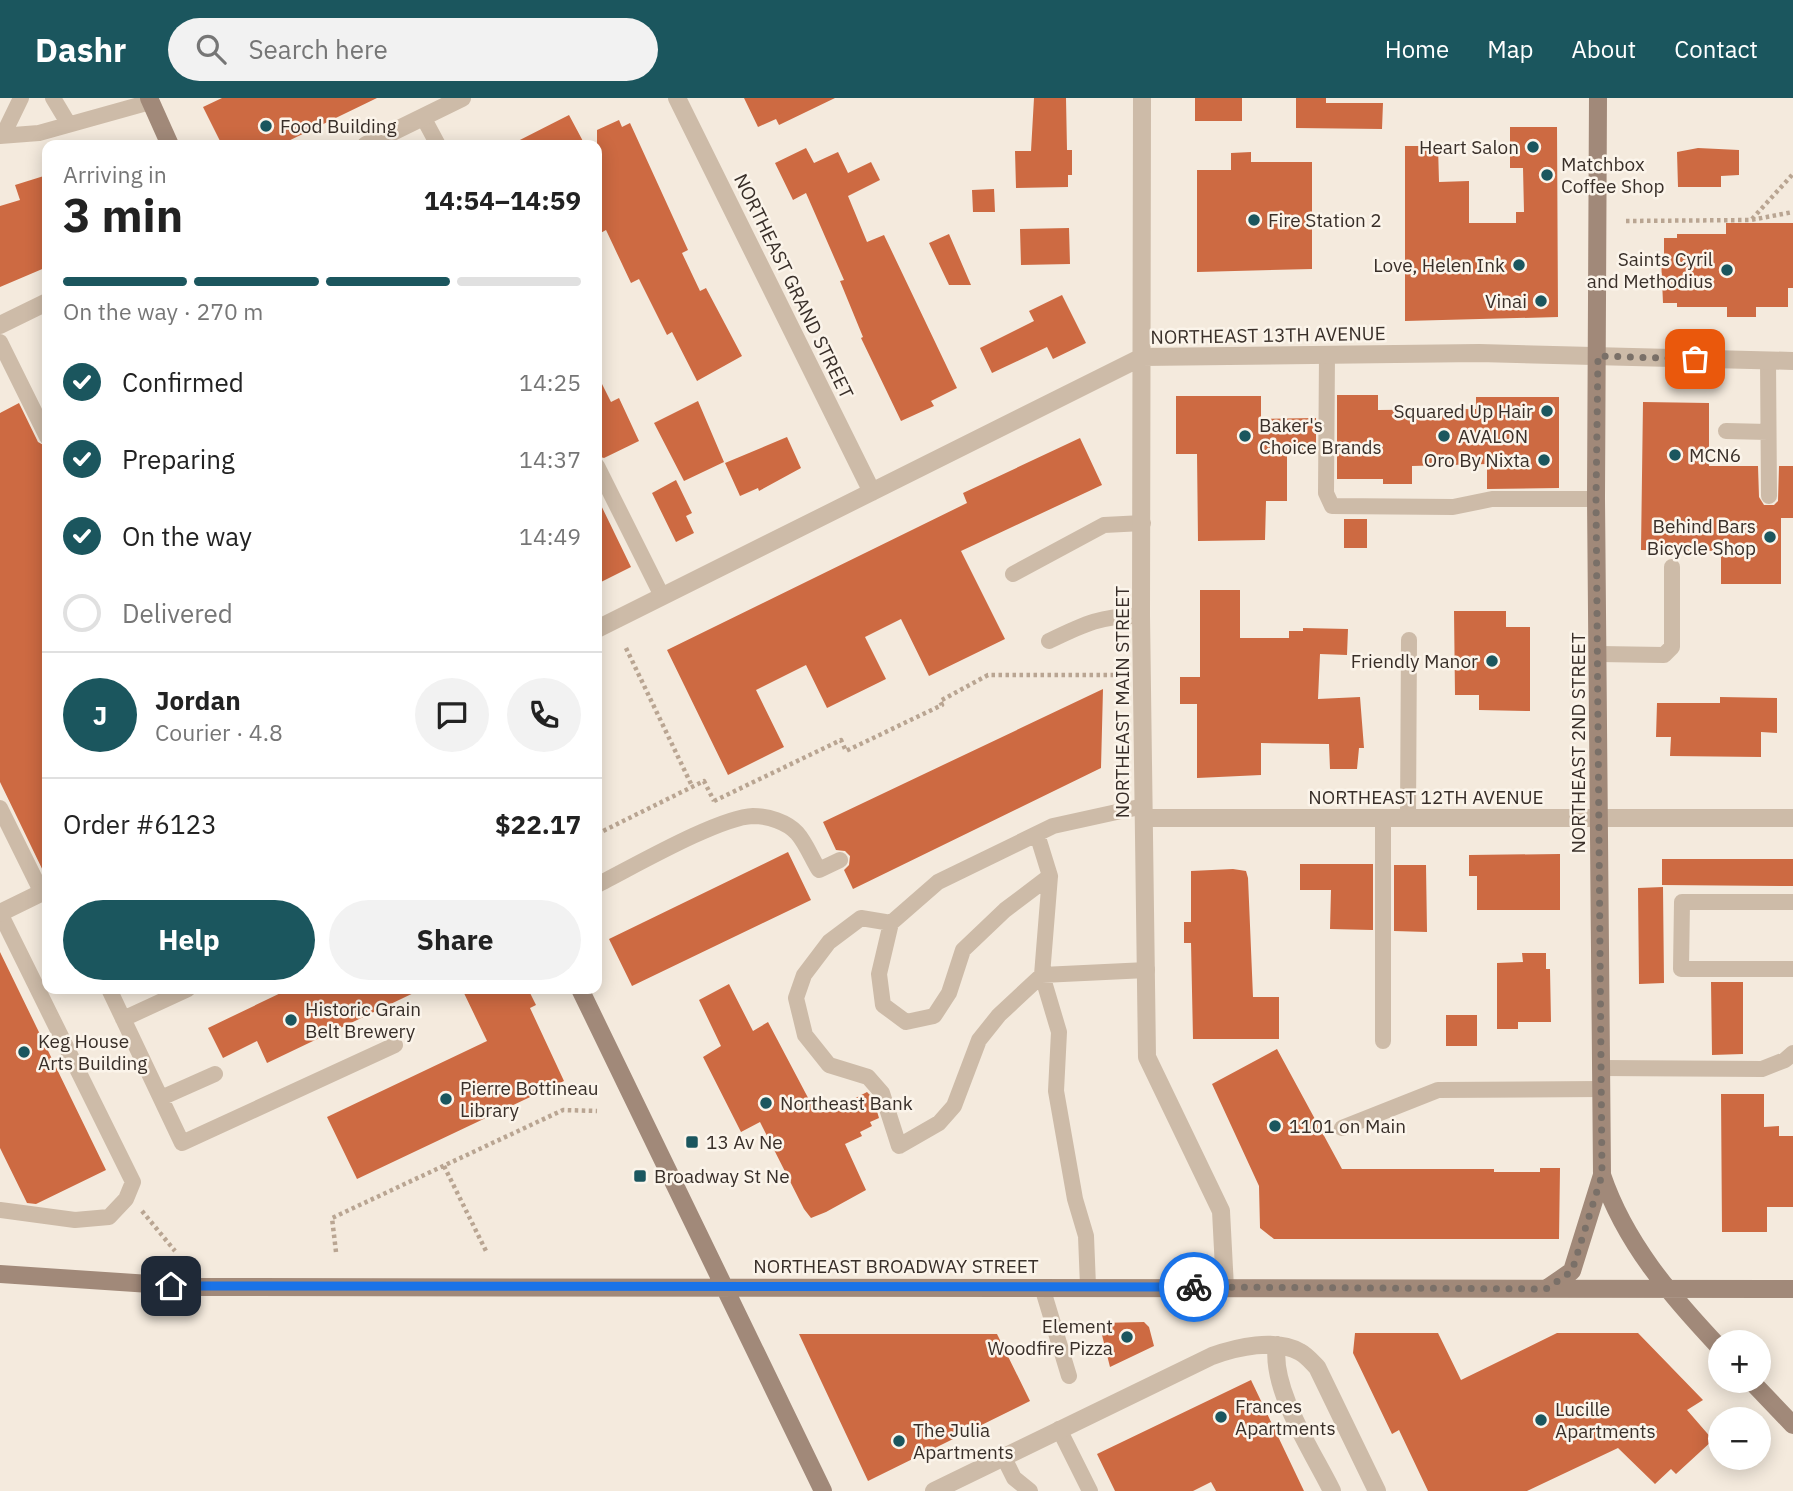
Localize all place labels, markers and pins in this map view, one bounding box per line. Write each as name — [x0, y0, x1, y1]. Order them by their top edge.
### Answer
place label: Food Building — [280, 114, 397, 138]
marker: Food Building — [258, 118, 274, 134]
place label: Heart Salon — [1419, 135, 1519, 159]
marker: Heart Salon — [1525, 139, 1541, 155]
place label: Matchbox Coffee Shop — [1561, 152, 1664, 198]
marker: Matchbox Coffee Shop — [1539, 167, 1555, 183]
place label: Fire Station 2 — [1268, 208, 1382, 232]
marker: Fire Station 2 — [1246, 212, 1262, 228]
place label: Saints Cyril and Methodius — [1587, 247, 1713, 293]
place label: Love, Helen Ink — [1373, 253, 1505, 277]
marker: Love, Helen Ink — [1511, 257, 1527, 273]
marker: Saints Cyril and Methodius — [1719, 262, 1735, 278]
place label: Vinai — [1485, 289, 1527, 313]
marker: Vinai — [1533, 293, 1549, 309]
pin — [1665, 329, 1725, 389]
place label: Squared Up Hair — [1394, 399, 1533, 423]
marker: Squared Up Hair — [1539, 403, 1555, 419]
place label: Baker's Choice Brands — [1259, 413, 1382, 459]
place label: AVALON — [1458, 424, 1528, 448]
marker: Baker's Choice Brands — [1237, 428, 1253, 444]
marker: AVALON — [1436, 428, 1452, 444]
place label: MCN6 — [1689, 443, 1741, 467]
marker: MCN6 — [1667, 447, 1683, 463]
place label: Oro By Nixta — [1424, 448, 1530, 472]
marker: Oro By Nixta — [1536, 452, 1552, 468]
place label: Behind Bars Bicycle Shop — [1647, 514, 1756, 560]
marker: Behind Bars Bicycle Shop — [1762, 529, 1778, 545]
place label: Friendly Manor — [1351, 649, 1478, 673]
marker: Friendly Manor — [1484, 653, 1500, 669]
place label: Historic Grain Belt Brewery — [305, 997, 421, 1043]
marker: Historic Grain Belt Brewery — [283, 1012, 299, 1028]
place label: Keg House Arts Building — [38, 1029, 147, 1075]
marker: Keg House Arts Building — [16, 1044, 32, 1060]
place label: Pierre Bottineau Library — [460, 1076, 599, 1122]
marker: Pierre Bottineau Library — [438, 1091, 454, 1107]
place label: Northeast Bank — [780, 1091, 913, 1115]
marker: Northeast Bank — [758, 1095, 774, 1111]
place label: 1101 on Main — [1289, 1114, 1406, 1138]
marker: 1101 on Main — [1267, 1118, 1283, 1134]
place label: 13 Av Ne — [706, 1130, 783, 1154]
marker: 13 Av Ne — [684, 1134, 700, 1150]
place label: Broadway St Ne — [654, 1164, 790, 1188]
marker: Broadway St Ne — [632, 1168, 648, 1184]
pin — [141, 1256, 201, 1316]
place label: Element Woodfire Pizza — [987, 1314, 1113, 1360]
marker: Element Woodfire Pizza — [1119, 1329, 1135, 1345]
place label: Frances Apartments — [1235, 1394, 1336, 1440]
place label: Lucille Apartments — [1555, 1397, 1656, 1443]
marker: Frances Apartments — [1213, 1409, 1229, 1425]
marker: Lucille Apartments — [1533, 1412, 1549, 1428]
place label: The Julia Apartments — [913, 1418, 1014, 1464]
marker: The Julia Apartments — [891, 1433, 907, 1449]

